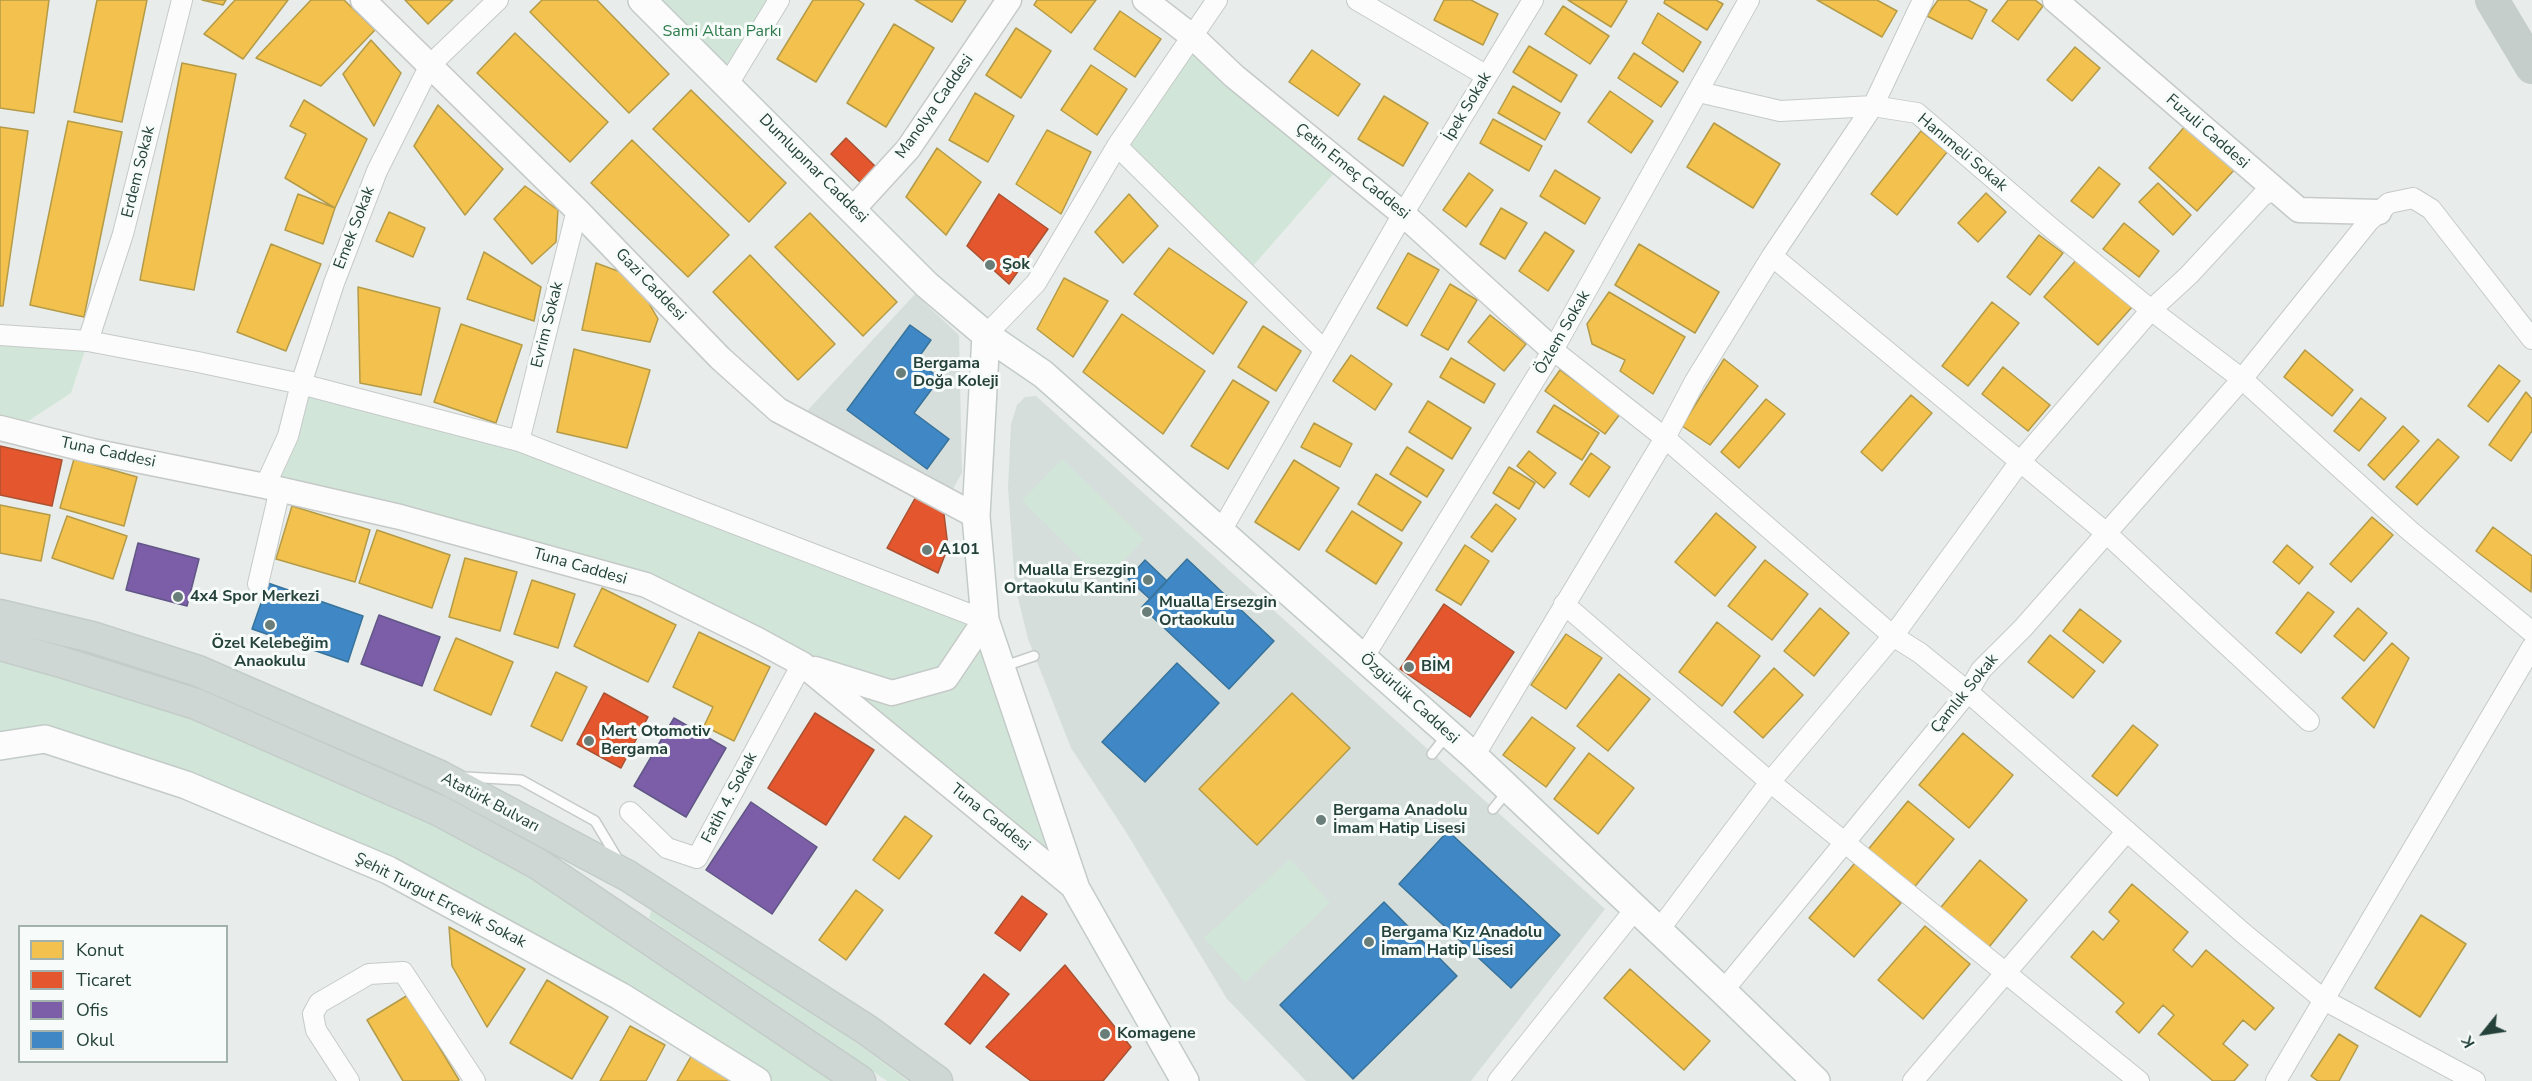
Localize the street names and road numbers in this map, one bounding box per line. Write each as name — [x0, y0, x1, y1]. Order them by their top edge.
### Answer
street label: Manolya Caddesi — [892, 51, 978, 163]
street label: İpek Sokak — [1440, 69, 1496, 145]
street label: Fuzuli Caddesi — [2161, 91, 2253, 173]
street label: Dumlupınar Caddesi — [754, 110, 872, 228]
street label: Hanımeli Sokak — [1913, 110, 2011, 196]
street label: Çetin Emeç Caddesi — [1291, 120, 1413, 224]
street label: Erdem Sokak — [118, 124, 160, 220]
street label: Emek Sokak — [330, 184, 380, 272]
street label: Gazi Caddesi — [611, 245, 689, 325]
street label: Evrim Sokak — [528, 280, 568, 370]
street label: Özlem Sokak — [1531, 288, 1595, 378]
street label: Tuna Caddesi — [59, 434, 157, 472]
street label: Tuna Caddesi — [531, 544, 629, 590]
street label: Özgürlük Caddesi — [1355, 649, 1463, 749]
street label: Çamlık Sokak — [1927, 651, 2003, 737]
street label: Fatih 4. Sokak — [698, 749, 762, 847]
street label: Atatürk Bulvarı — [438, 769, 542, 837]
street label: Tuna Caddesi — [946, 780, 1034, 856]
street label: Şehit Turgut Erçevik Sokak — [351, 849, 529, 953]

